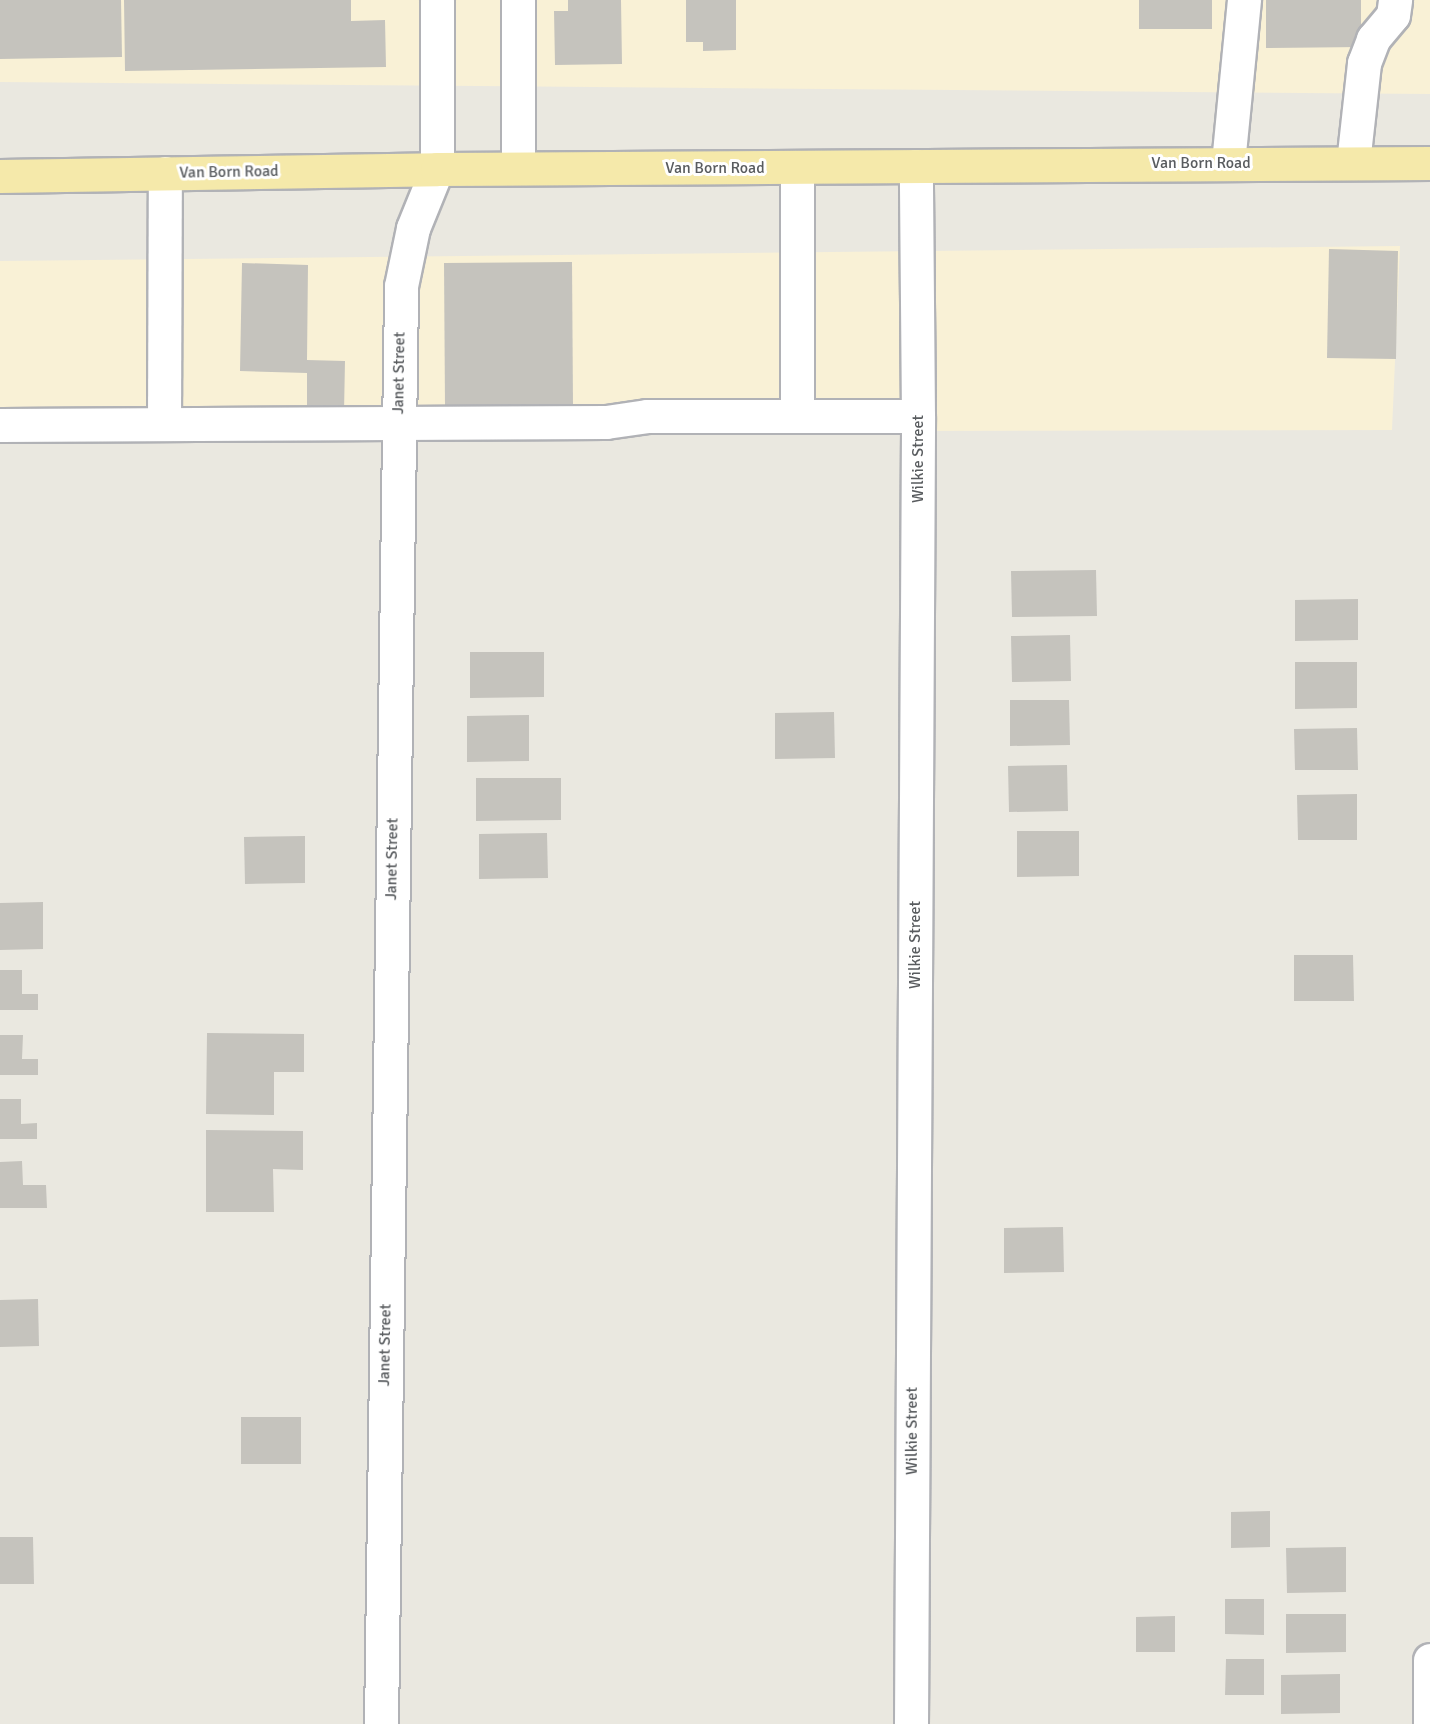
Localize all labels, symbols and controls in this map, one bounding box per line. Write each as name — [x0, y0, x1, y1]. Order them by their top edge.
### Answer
street label: Van Born Road — [1151, 153, 1251, 173]
street label: Van Born Road — [665, 158, 765, 178]
street label: Van Born Road — [179, 162, 279, 182]
street label: Janet Street — [389, 332, 409, 414]
street label: Wilkie Street — [908, 415, 928, 503]
street label: Janet Street — [382, 818, 402, 900]
street label: Wilkie Street — [905, 901, 925, 989]
street label: Janet Street — [375, 1304, 395, 1386]
street label: Wilkie Street — [902, 1387, 922, 1475]

